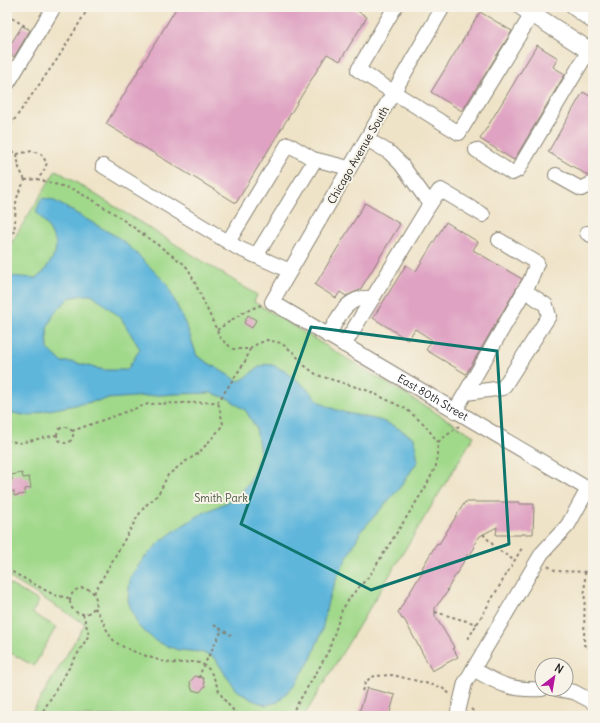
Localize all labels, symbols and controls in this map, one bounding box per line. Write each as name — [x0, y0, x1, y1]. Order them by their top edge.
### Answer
street label: Chicago Avenue South — [324, 103, 392, 207]
street label: East 80th Street — [395, 371, 471, 424]
park label: Smith Park — [194, 491, 248, 505]
north arrow — [534, 657, 574, 697]
text: N — [552, 660, 566, 676]

